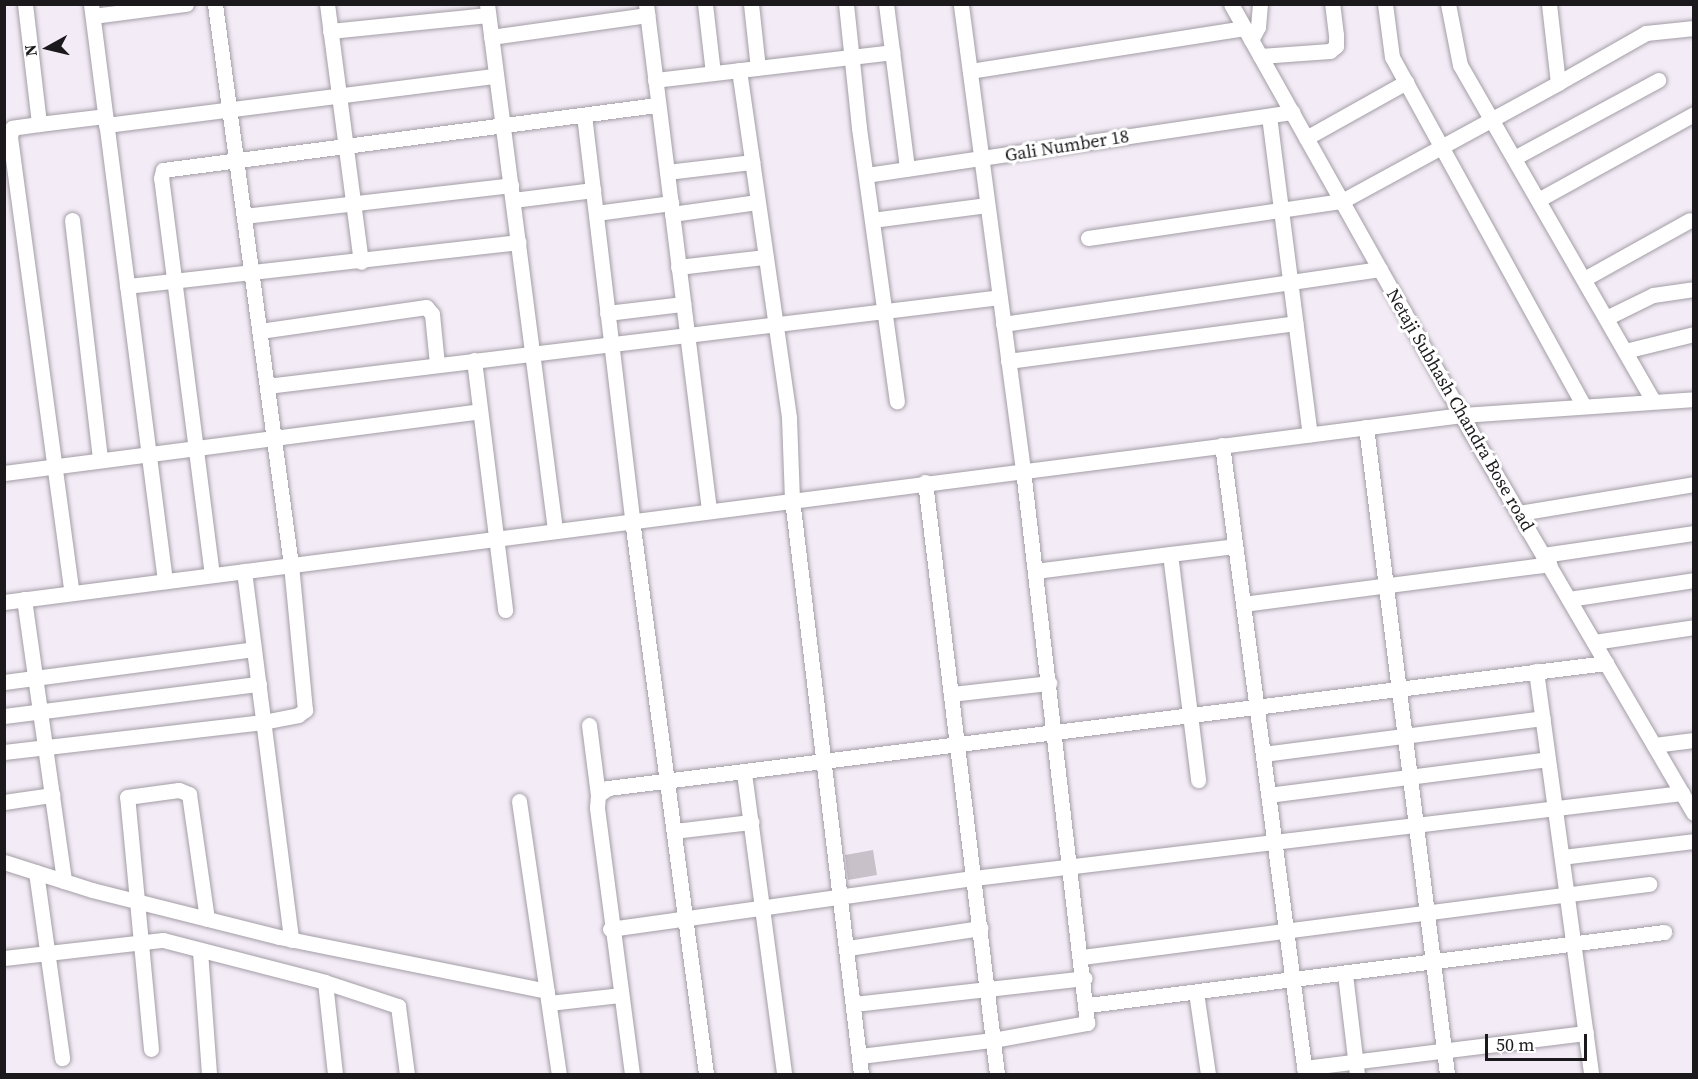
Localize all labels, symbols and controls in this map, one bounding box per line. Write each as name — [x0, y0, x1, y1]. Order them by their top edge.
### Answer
north arrow — [18, 18, 78, 78]
text: N — [18, 43, 42, 58]
street label: Gali Number 18 — [1003, 126, 1131, 166]
street label: Netaji Subhash Chandra Bose road — [1382, 285, 1538, 535]
scale bar — [1488, 1022, 1590, 1060]
text: 50 m — [1496, 1032, 1534, 1057]

